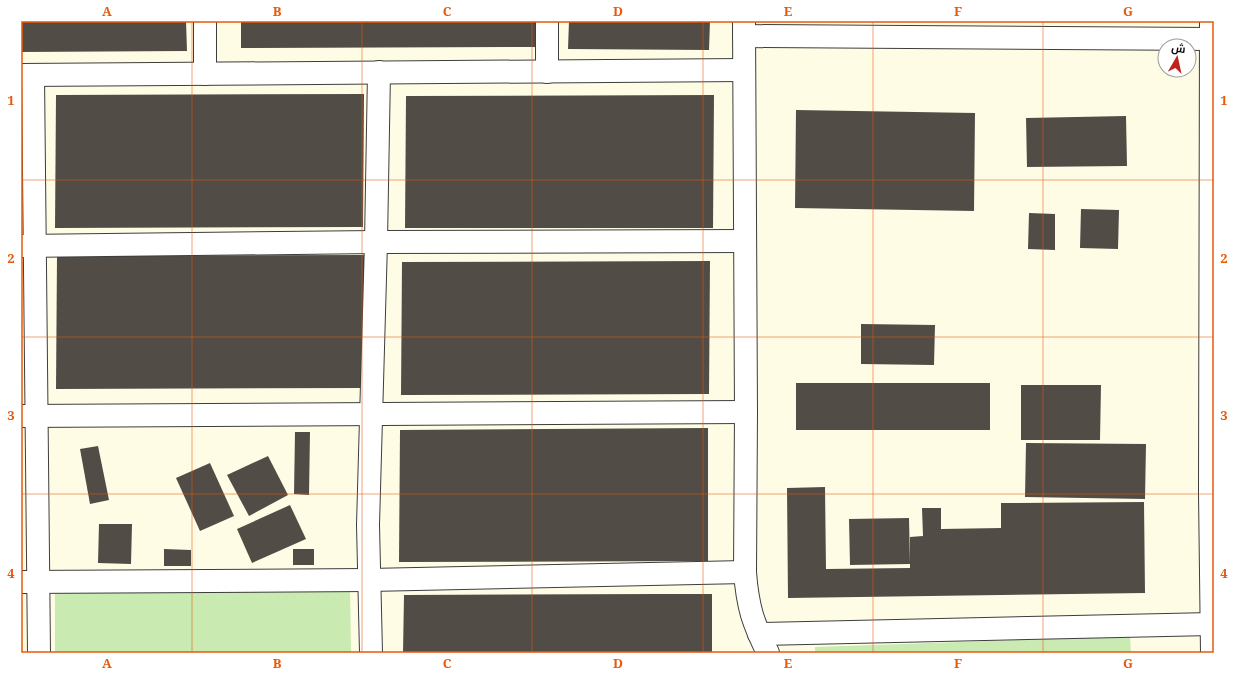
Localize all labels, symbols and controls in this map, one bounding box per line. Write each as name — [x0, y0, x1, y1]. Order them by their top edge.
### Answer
text: A — [102, 2, 112, 20]
text: B — [273, 2, 282, 20]
text: C — [443, 2, 452, 20]
text: D — [613, 2, 623, 20]
text: E — [784, 2, 793, 20]
text: F — [954, 2, 962, 20]
text: G — [1123, 2, 1133, 20]
north arrow — [1157, 38, 1197, 78]
text: ش — [1170, 39, 1187, 56]
text: 1 — [7, 91, 15, 109]
text: 1 — [1220, 91, 1228, 109]
text: 2 — [7, 249, 15, 267]
text: 2 — [1220, 249, 1228, 267]
text: 3 — [7, 406, 15, 424]
text: 3 — [1220, 406, 1228, 424]
text: 4 — [7, 564, 15, 582]
text: 4 — [1220, 564, 1228, 582]
text: A — [102, 654, 112, 672]
text: B — [273, 654, 282, 672]
text: C — [443, 654, 452, 672]
text: D — [613, 654, 623, 672]
text: E — [784, 654, 793, 672]
text: F — [954, 654, 962, 672]
text: G — [1123, 654, 1133, 672]

